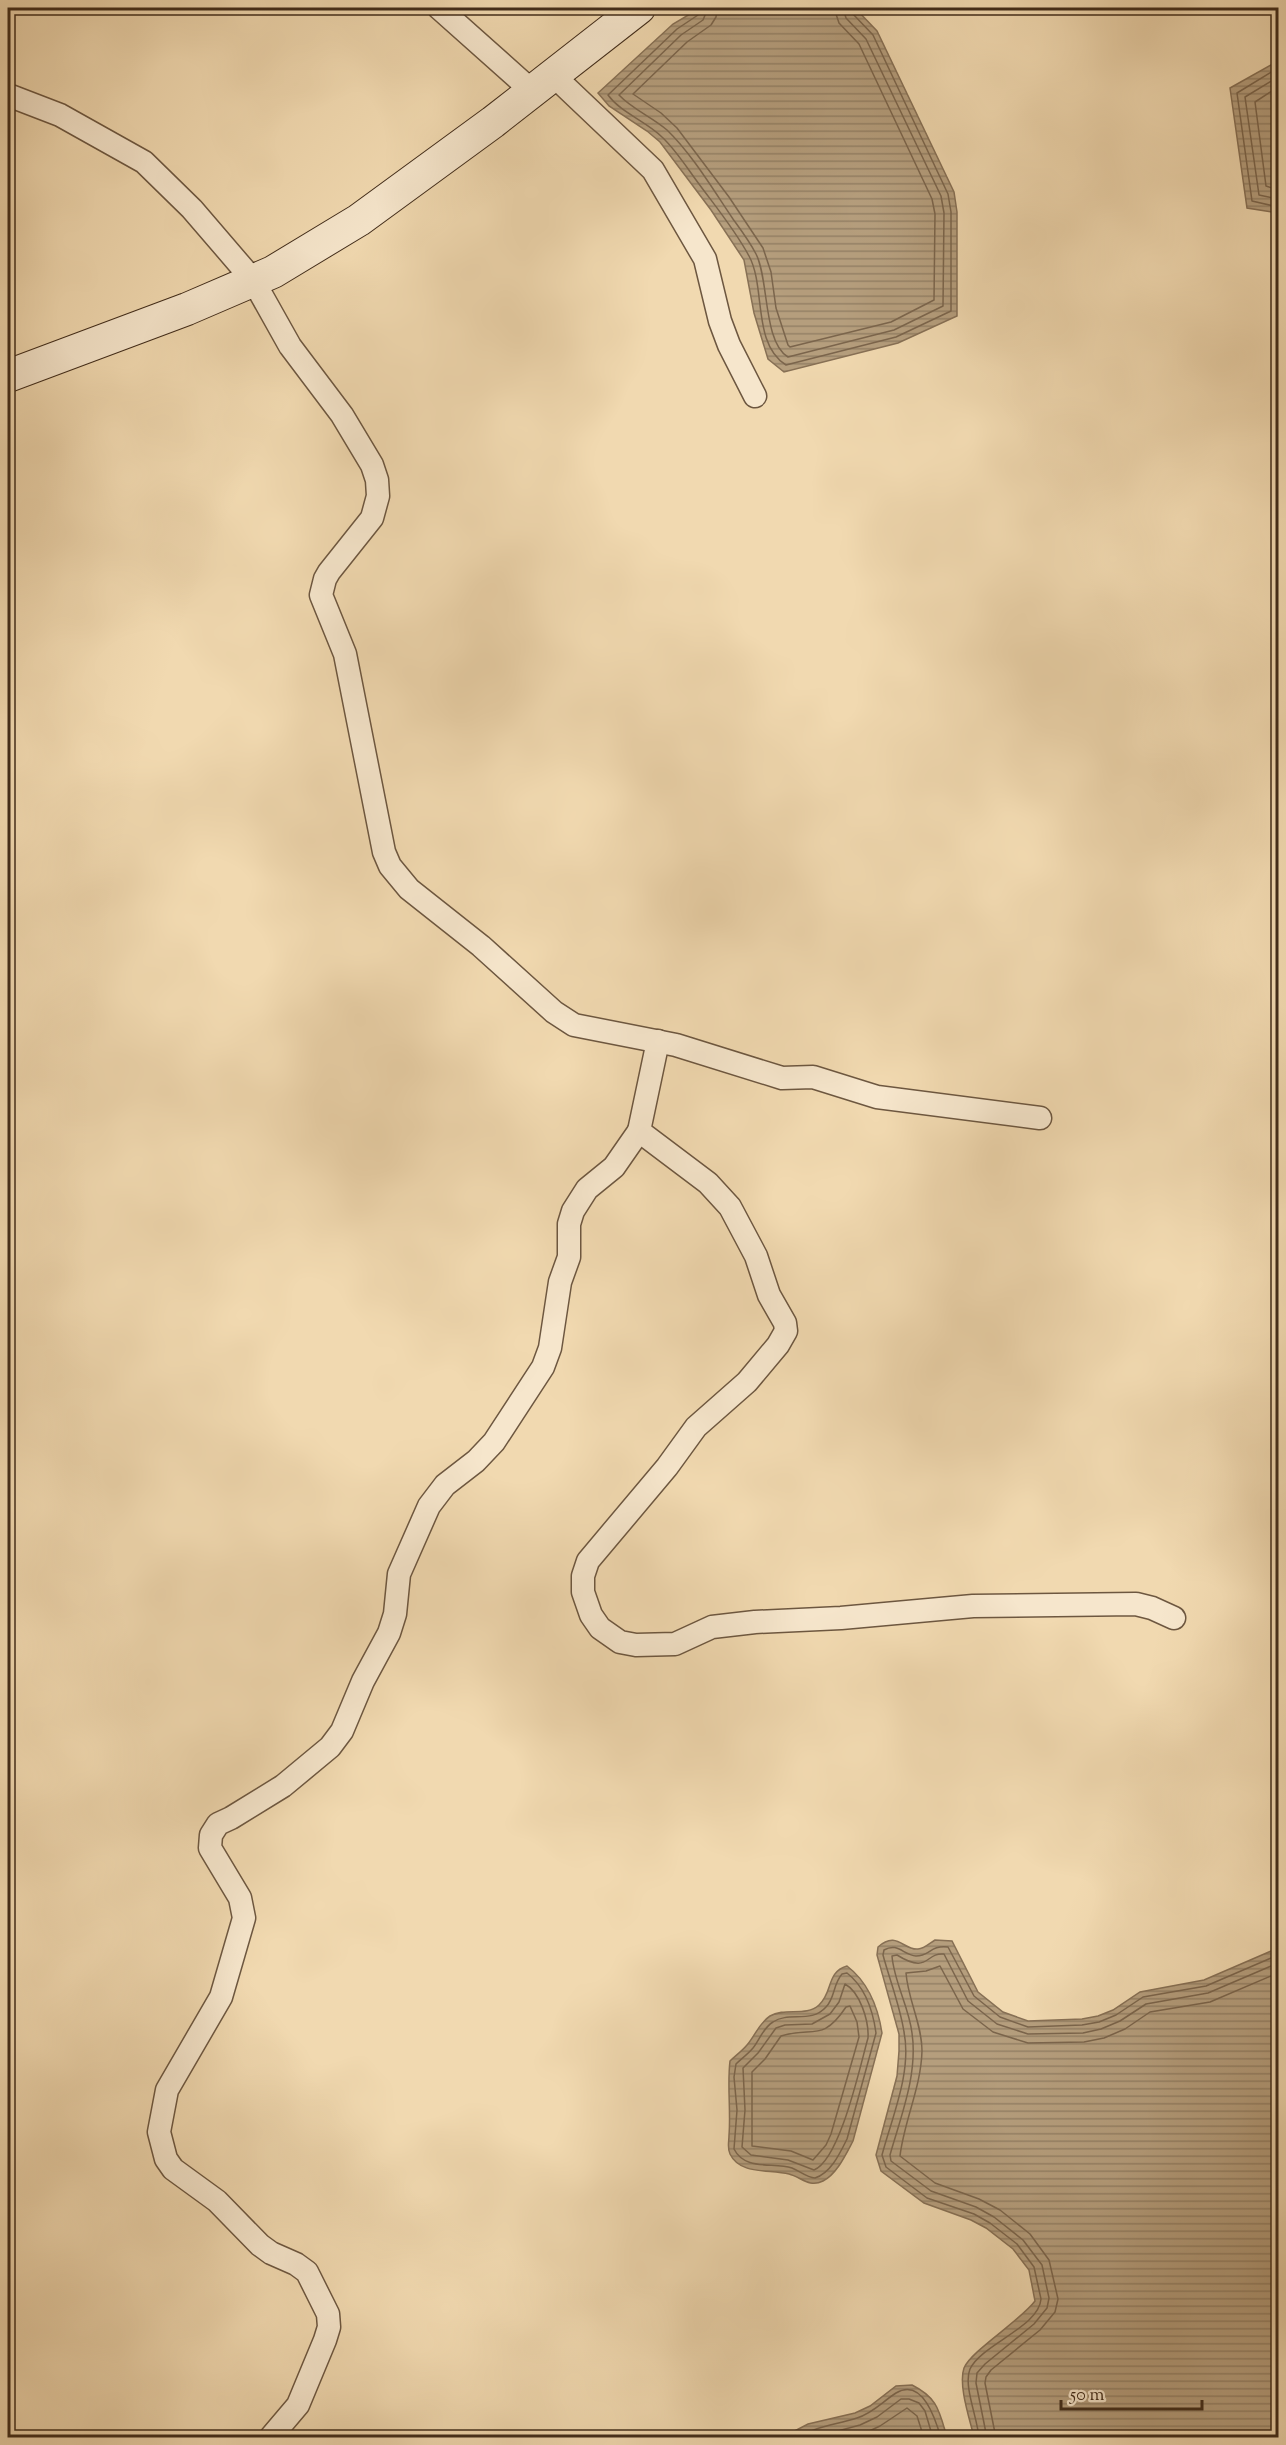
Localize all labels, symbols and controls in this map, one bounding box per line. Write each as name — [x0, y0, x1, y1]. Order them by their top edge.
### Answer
scale bar — [1061, 2373, 1202, 2411]
text: 50 m — [1069, 2383, 1105, 2409]

